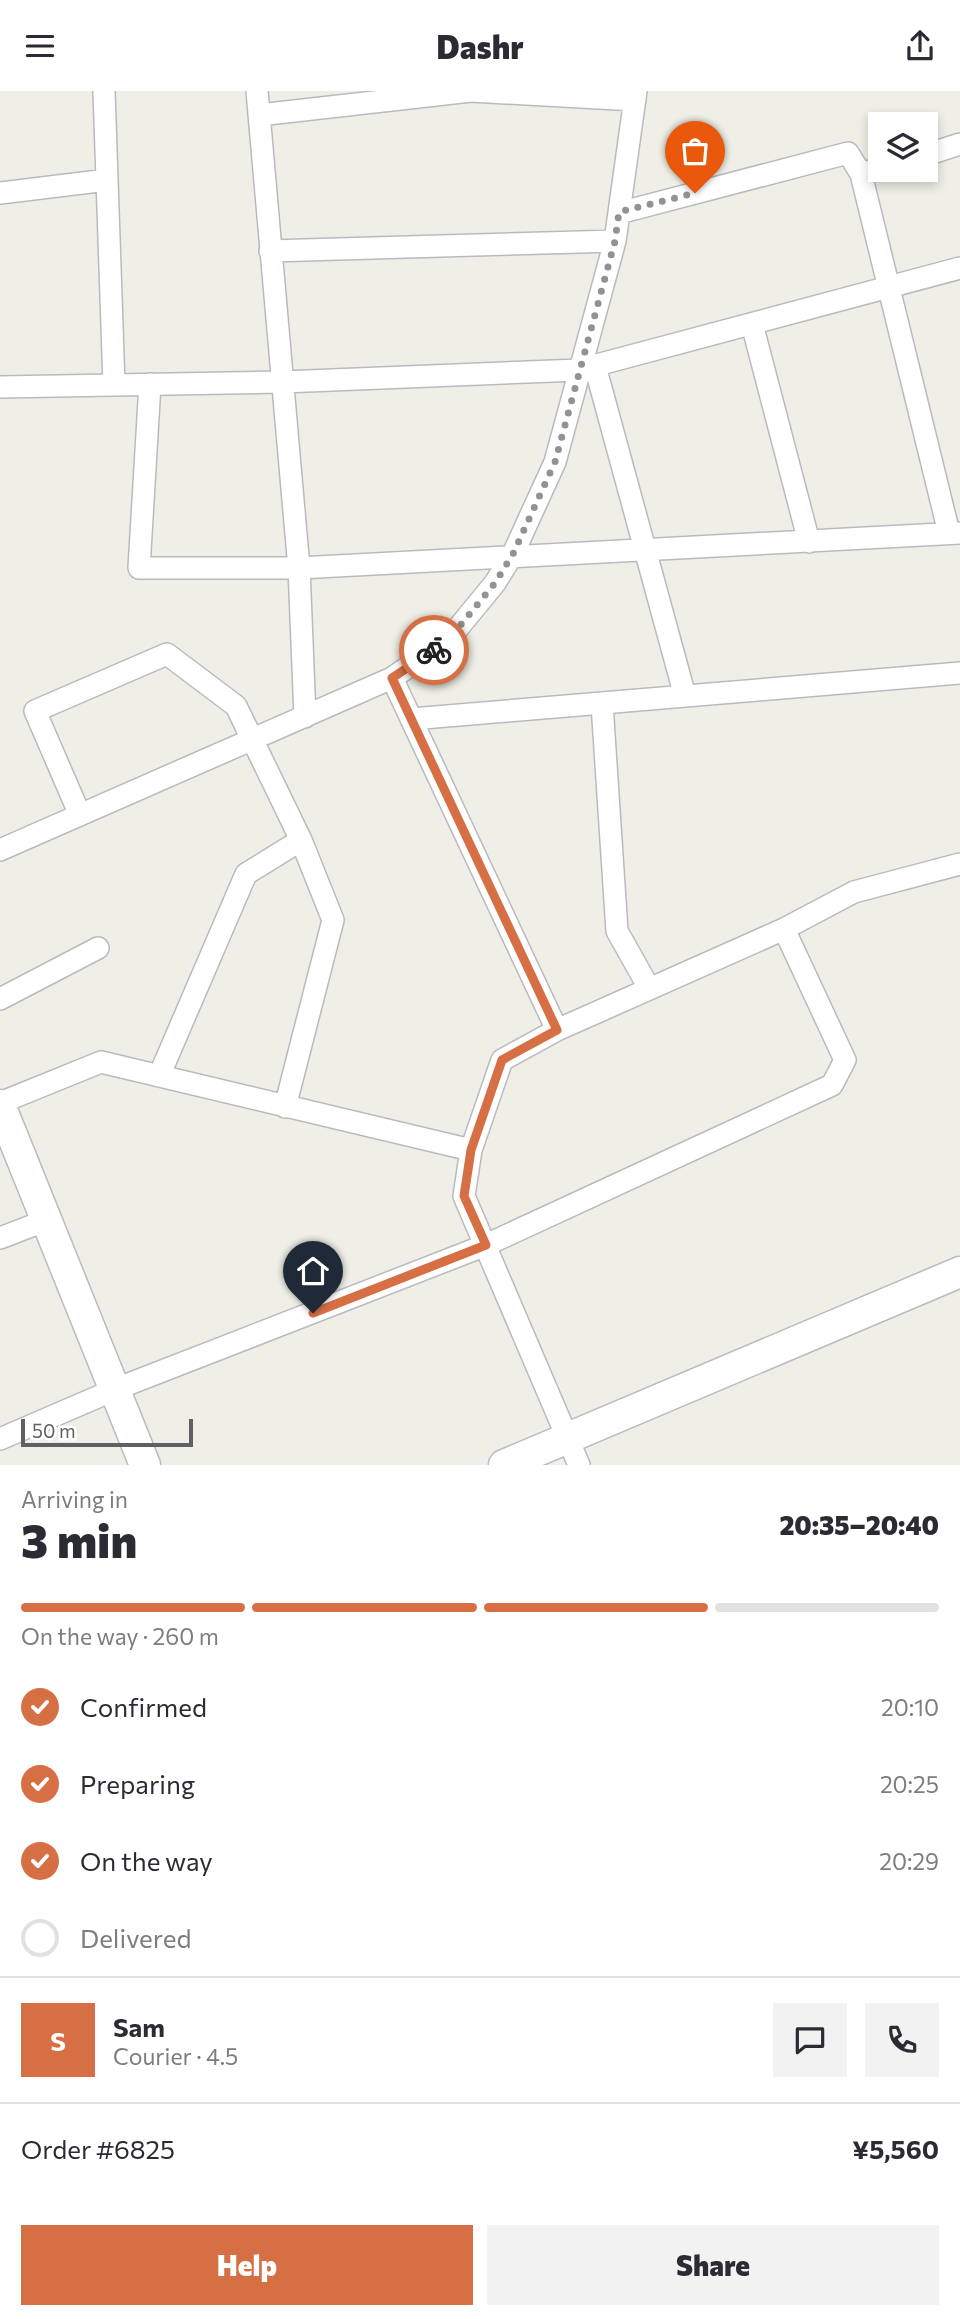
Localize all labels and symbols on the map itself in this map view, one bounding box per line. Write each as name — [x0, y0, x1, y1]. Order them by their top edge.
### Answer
pin — [665, 121, 725, 193]
courier — [399, 615, 469, 685]
pin — [283, 1241, 343, 1313]
scale bar — [21, 1416, 192, 1448]

